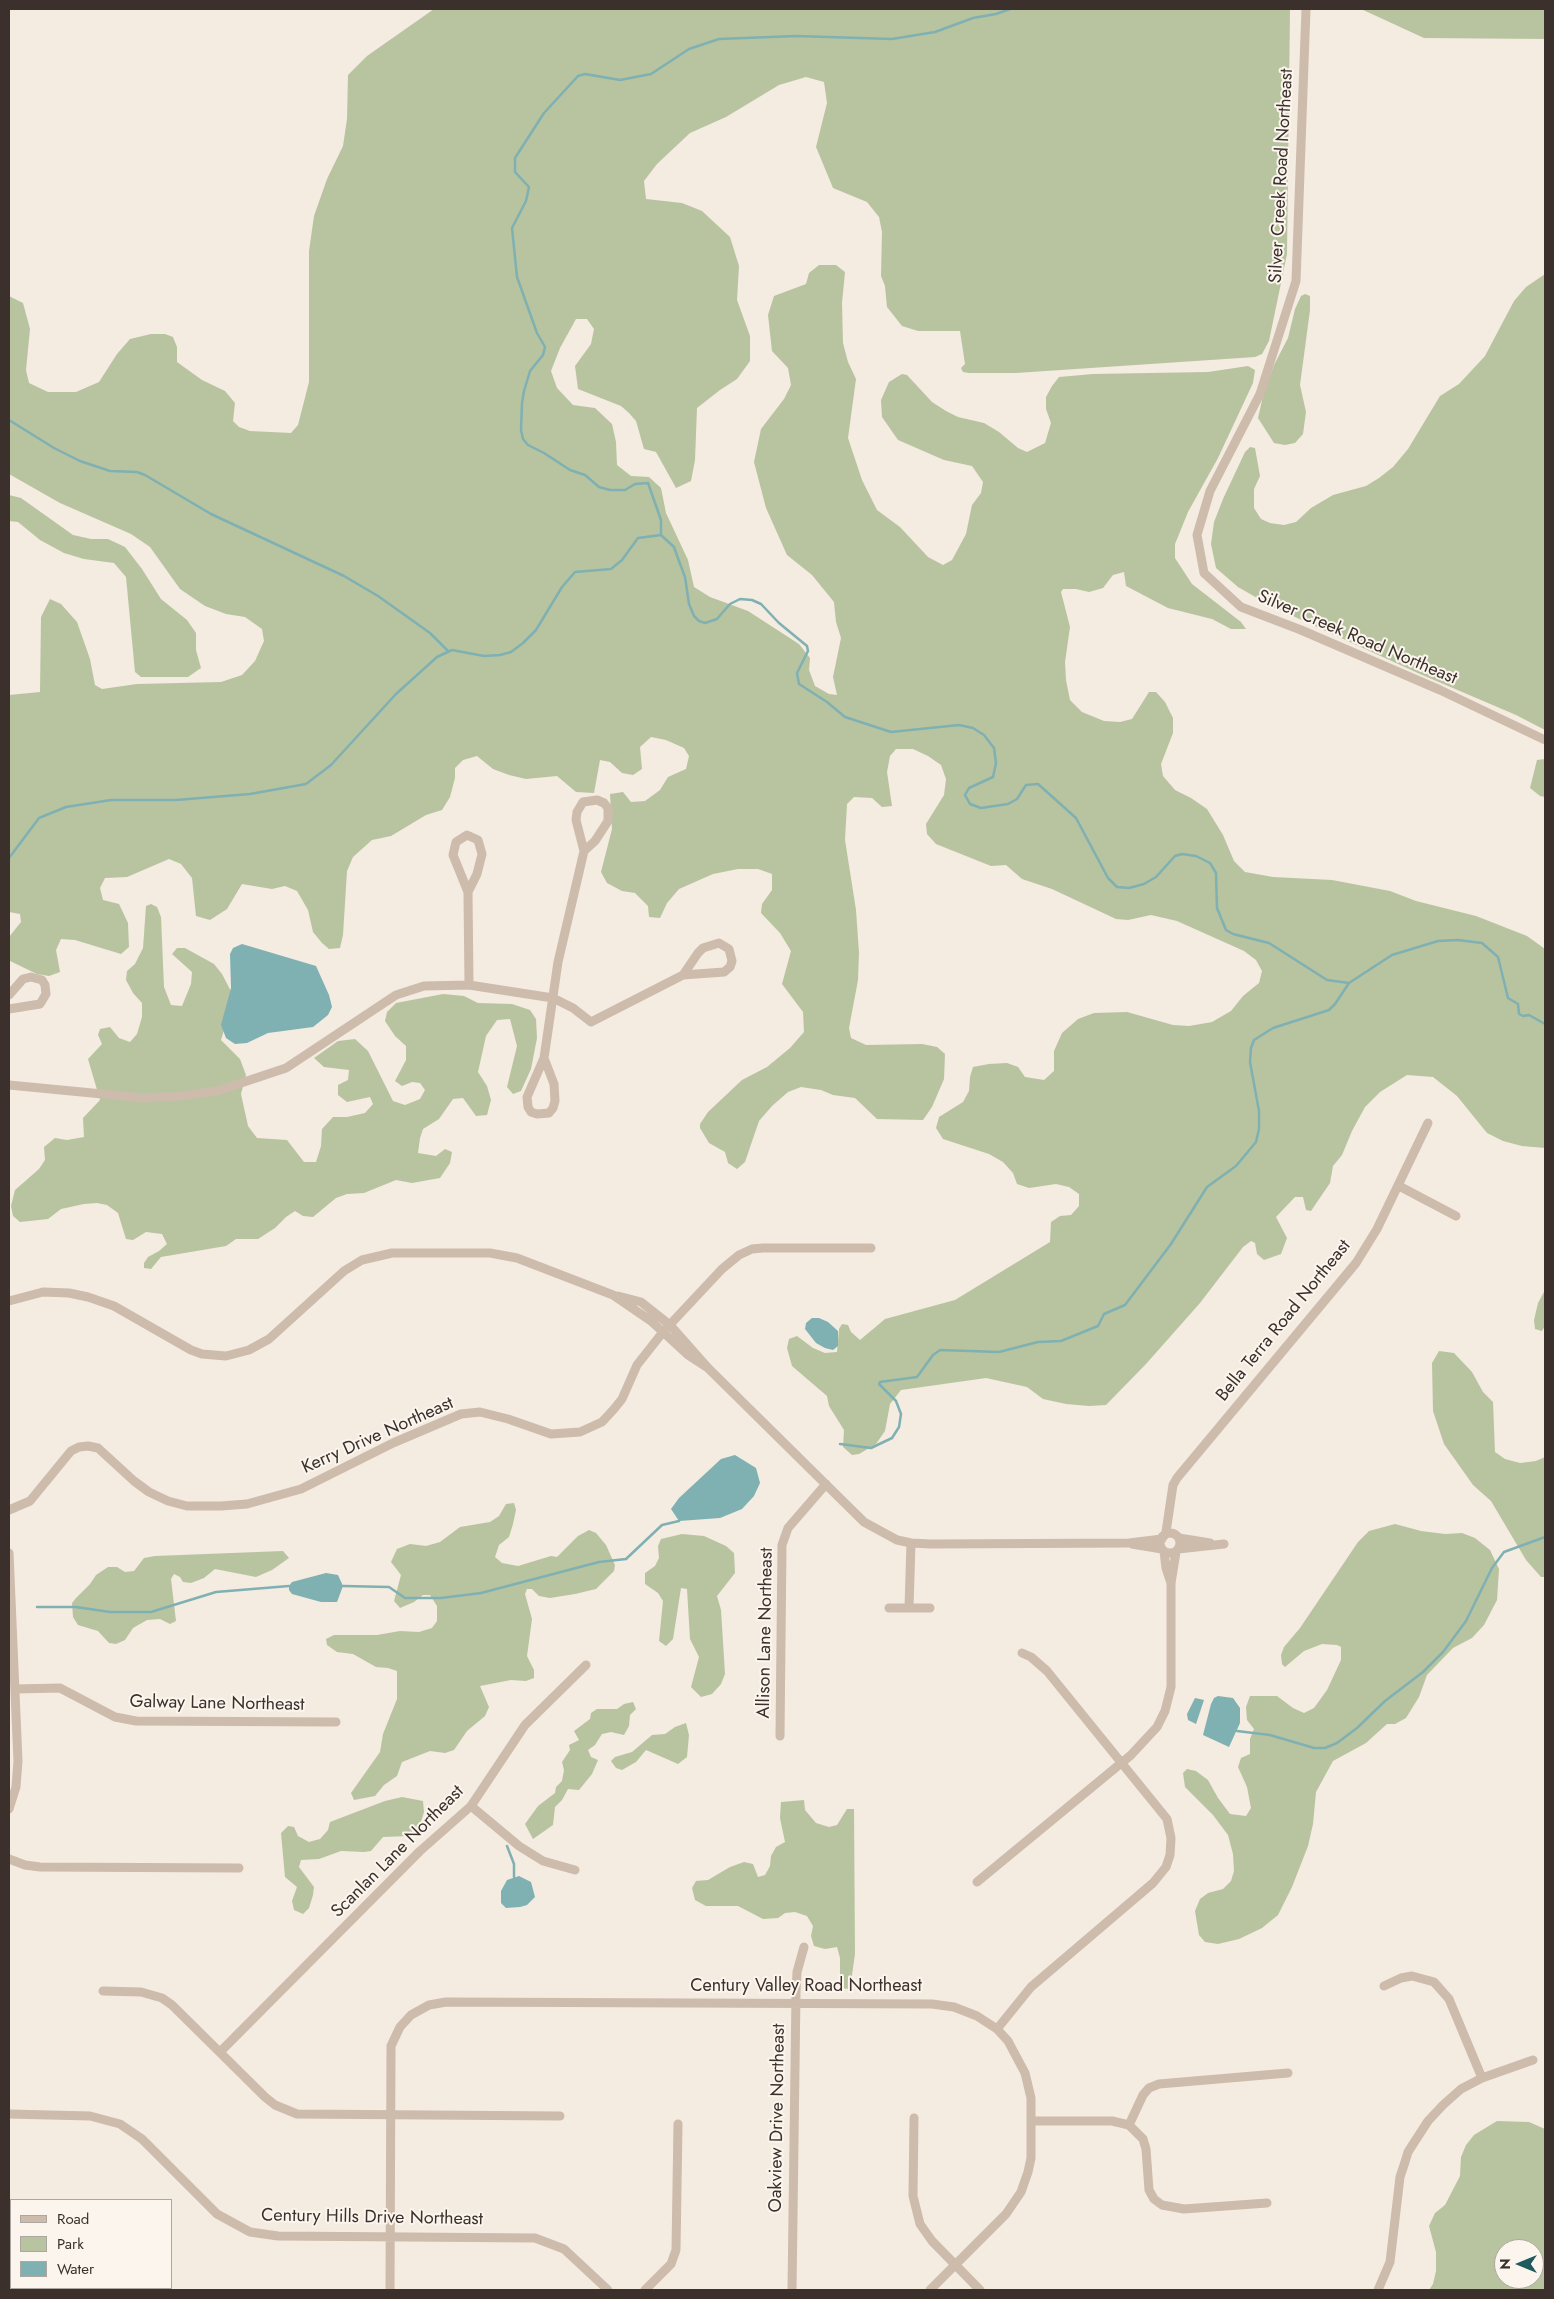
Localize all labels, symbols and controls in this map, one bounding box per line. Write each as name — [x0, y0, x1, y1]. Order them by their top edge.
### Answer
street label: Silver Creek Road Northeast — [1266, 68, 1298, 284]
street label: Silver Creek Road Northeast — [1254, 586, 1460, 690]
street label: Bella Terra Road Northeast — [1212, 1236, 1356, 1406]
street label: Kerry Drive Northeast — [299, 1393, 457, 1479]
street label: Allison Lane Northeast — [754, 1547, 778, 1719]
street label: Galway Lane Northeast — [129, 1692, 305, 1716]
street label: Scanlan Lane Northeast — [327, 1781, 469, 1923]
street label: Century Valley Road Northeast — [690, 1976, 922, 1998]
street label: Oakview Drive Northeast — [766, 2023, 790, 2213]
legend — [10, 2199, 172, 2289]
street label: Century Hills Drive Northeast — [261, 2205, 483, 2231]
text: Road — [57, 2208, 89, 2230]
text: Park — [57, 2233, 84, 2255]
north arrow — [1494, 2239, 1544, 2289]
text: Water — [57, 2258, 94, 2280]
text: N — [1495, 2258, 1515, 2270]

